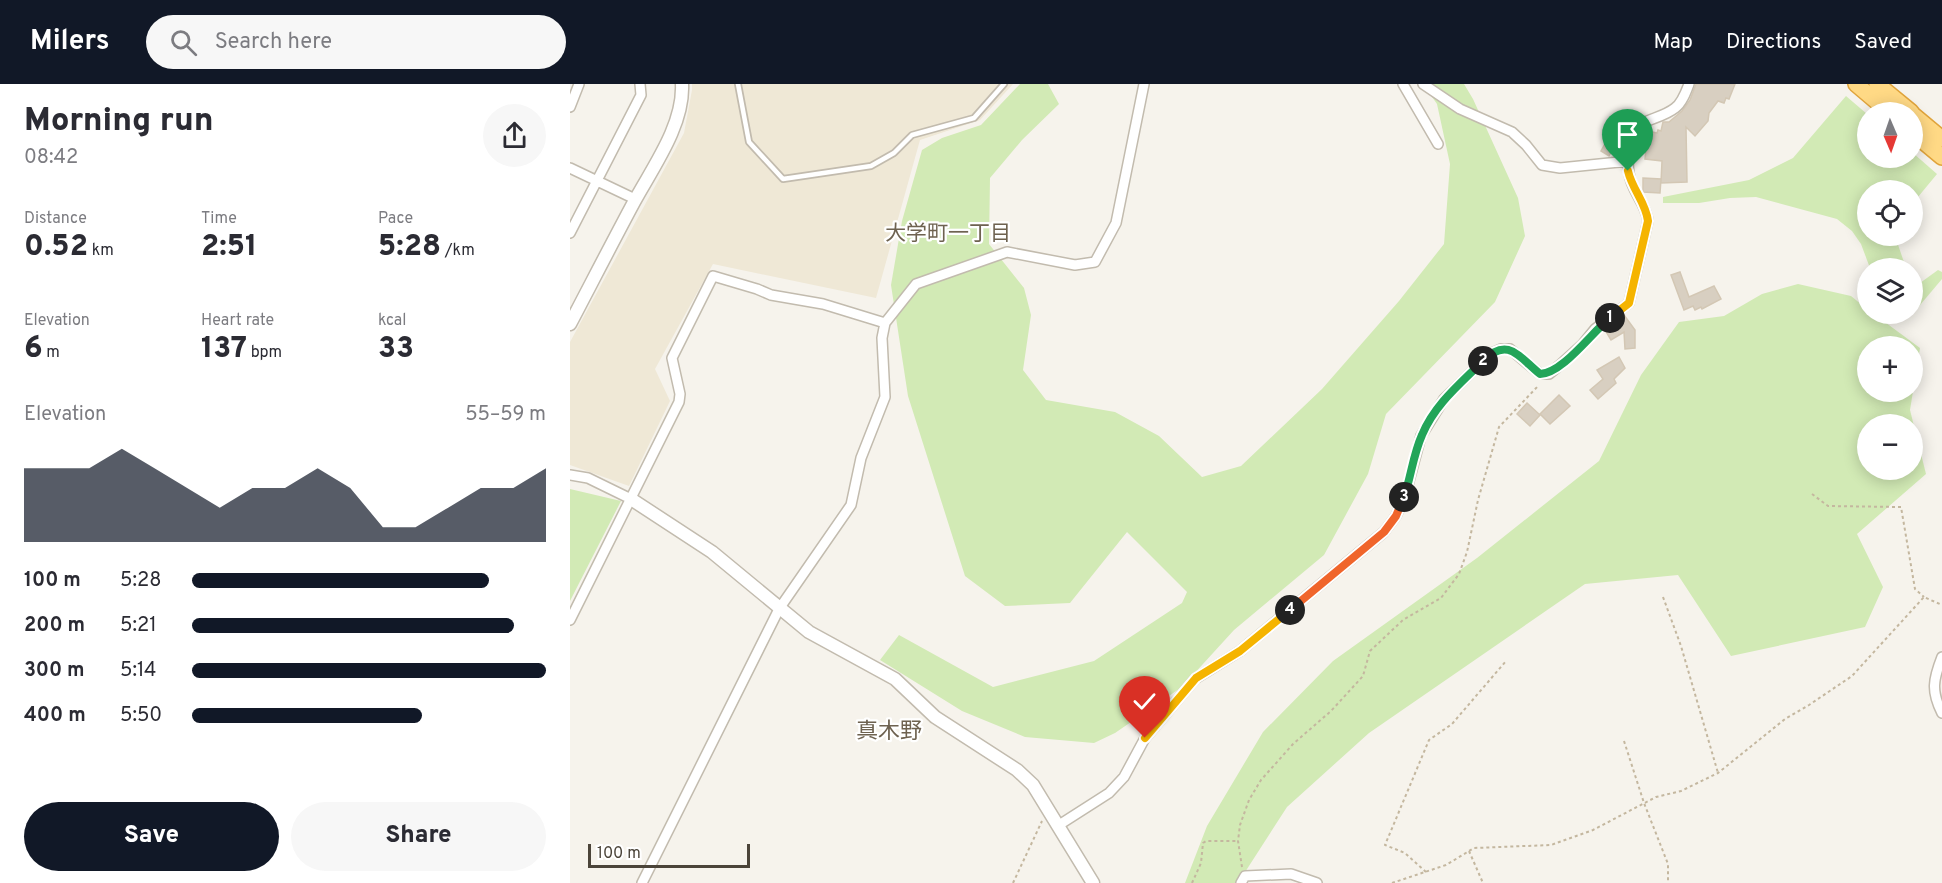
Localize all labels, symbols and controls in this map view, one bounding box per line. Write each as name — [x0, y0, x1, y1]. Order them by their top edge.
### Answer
search box — [146, 15, 566, 69]
text: Milers — [30, 24, 110, 60]
icon: search — [167, 26, 200, 59]
text: Search here — [215, 29, 332, 56]
text: Map — [1653, 29, 1693, 56]
text: Directions — [1726, 29, 1821, 56]
text: Saved — [1854, 29, 1912, 56]
text: Morning run — [24, 101, 214, 143]
north arrow — [1857, 102, 1923, 168]
map controls — [1857, 102, 1923, 480]
button: share — [483, 104, 546, 167]
pin — [1602, 109, 1653, 171]
icon: arrive — [1611, 118, 1644, 151]
text: 08:42 — [24, 145, 78, 171]
button: locate — [1857, 180, 1923, 246]
text: Distance — [24, 209, 87, 229]
text: Time — [201, 209, 237, 229]
text: Pace — [378, 209, 413, 229]
district label: 大学町一丁目 — [885, 221, 1011, 248]
text: 0.52 — [24, 229, 88, 266]
text: 2:51 — [201, 229, 257, 266]
text: 5:28 — [378, 229, 441, 266]
text: km — [88, 241, 114, 261]
text: /km — [441, 241, 475, 261]
button: layers — [1857, 258, 1923, 324]
pin: 1 — [1595, 303, 1625, 333]
text: 1 — [1607, 308, 1613, 328]
text: Elevation — [24, 311, 90, 331]
text: Heart rate — [201, 311, 274, 331]
text: kcal — [378, 311, 406, 331]
text: 6 — [24, 331, 43, 368]
text: 137 — [201, 331, 247, 368]
text: 33 — [378, 331, 414, 368]
button: + — [1857, 336, 1923, 402]
text: m — [43, 343, 60, 363]
text: bpm — [247, 343, 282, 363]
pin: 2 — [1468, 346, 1498, 376]
text: 2 — [1478, 351, 1488, 371]
text: Elevation — [24, 402, 106, 428]
text: 55–59 m — [465, 402, 546, 428]
button: − — [1857, 414, 1923, 480]
pin: 3 — [1389, 482, 1419, 512]
text: 3 — [1399, 487, 1409, 507]
text: 100 m — [24, 568, 81, 594]
text: 5:28 — [120, 568, 161, 594]
pin: 4 — [1275, 595, 1305, 625]
text: 4 — [1285, 600, 1295, 620]
text: 200 m — [24, 613, 85, 639]
text: 5:21 — [120, 613, 157, 639]
text: 300 m — [24, 658, 85, 684]
text: 5:14 — [120, 658, 156, 684]
pin — [1119, 676, 1170, 738]
icon: check — [1128, 685, 1161, 718]
text: 400 m — [24, 703, 86, 729]
text: 5:50 — [120, 703, 162, 729]
district label: 真木野 — [856, 719, 922, 746]
button: Save — [24, 802, 279, 871]
button: Share — [291, 802, 546, 871]
scale bar — [588, 841, 750, 868]
text: 100 m — [597, 844, 641, 864]

